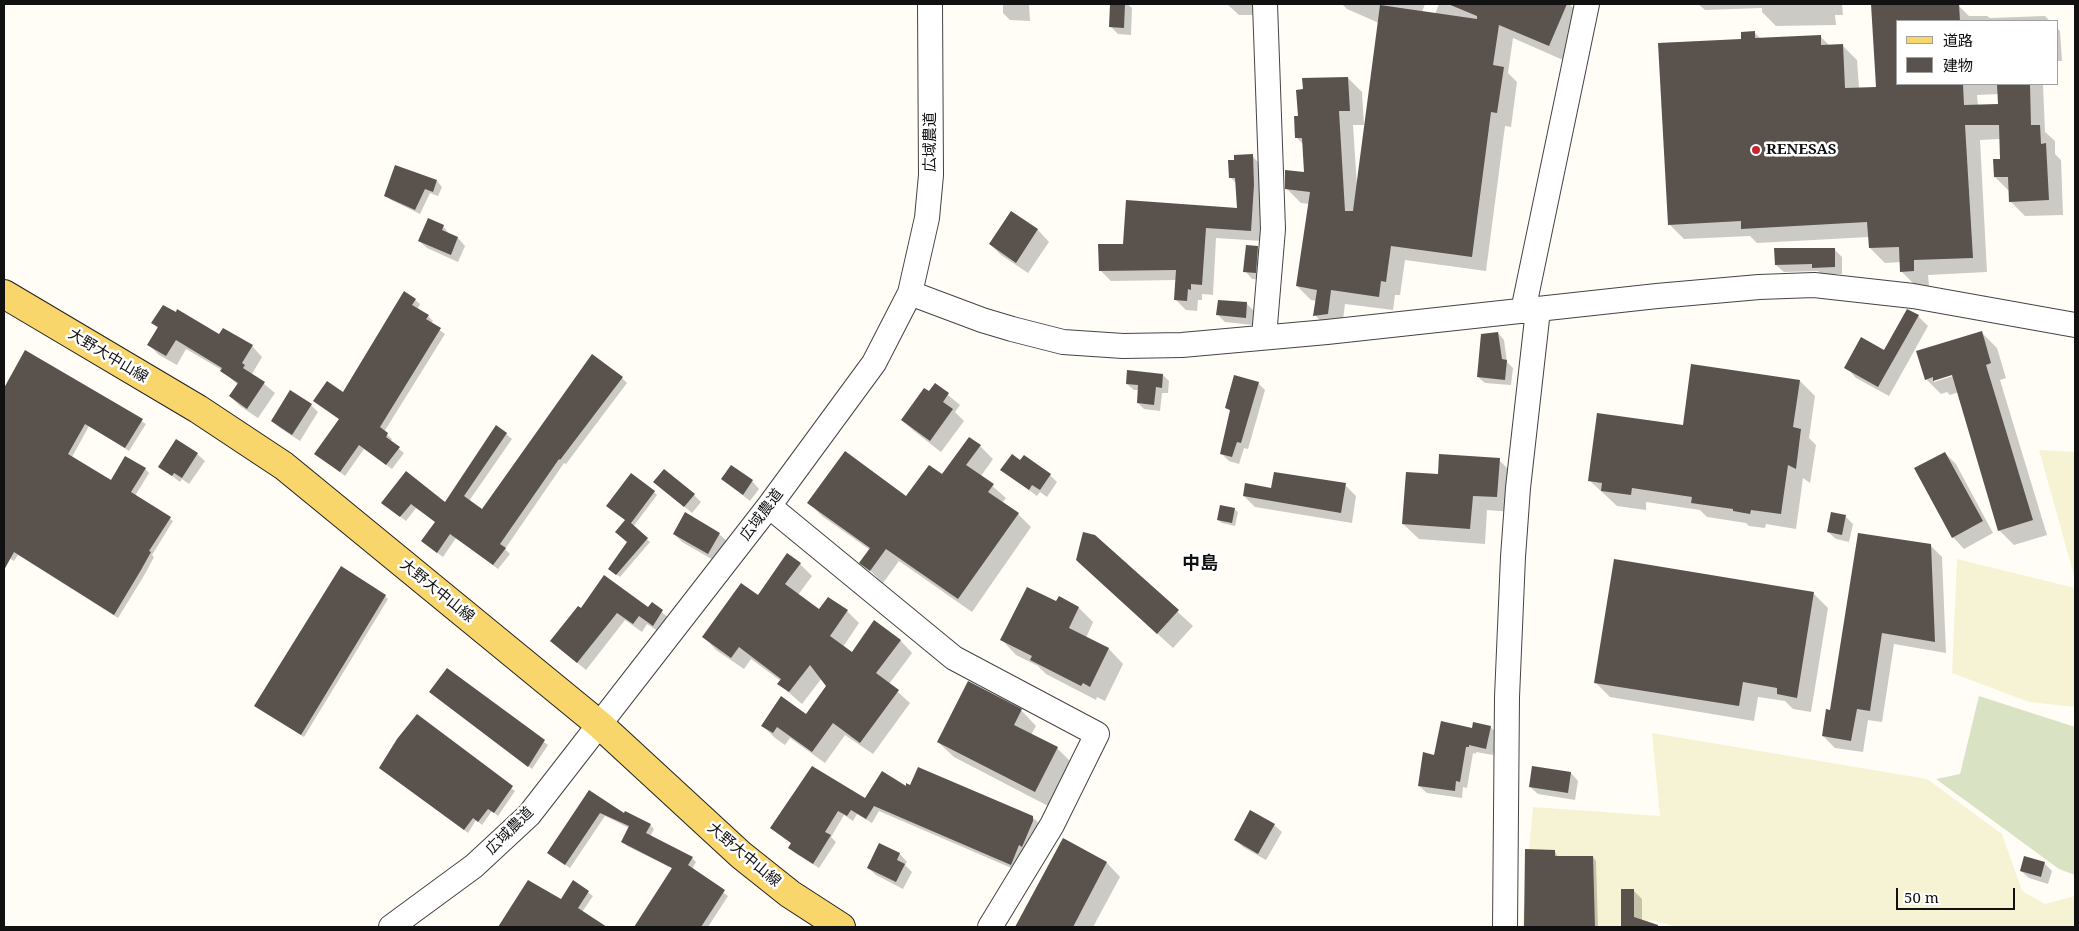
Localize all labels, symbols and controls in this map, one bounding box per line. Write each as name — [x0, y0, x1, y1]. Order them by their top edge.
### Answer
legend — [1896, 20, 2059, 85]
text: 道路 — [1943, 30, 1973, 50]
text: 建物 — [1943, 55, 1973, 75]
street label: 広域農道 — [922, 112, 940, 172]
place label: RENESAS — [1766, 141, 1836, 159]
marker: RENESAS — [1750, 144, 1762, 156]
street label: 大野大中山線 — [65, 325, 151, 387]
street label: 広域農道 — [737, 486, 787, 544]
district label: 中島 — [1182, 553, 1218, 575]
street label: 大野大中山線 — [396, 556, 478, 626]
street label: 広域農道 — [482, 803, 538, 859]
street label: 大野大中山線 — [704, 819, 784, 891]
scale bar — [1899, 878, 2018, 910]
text: 50 m — [1904, 887, 1939, 907]

